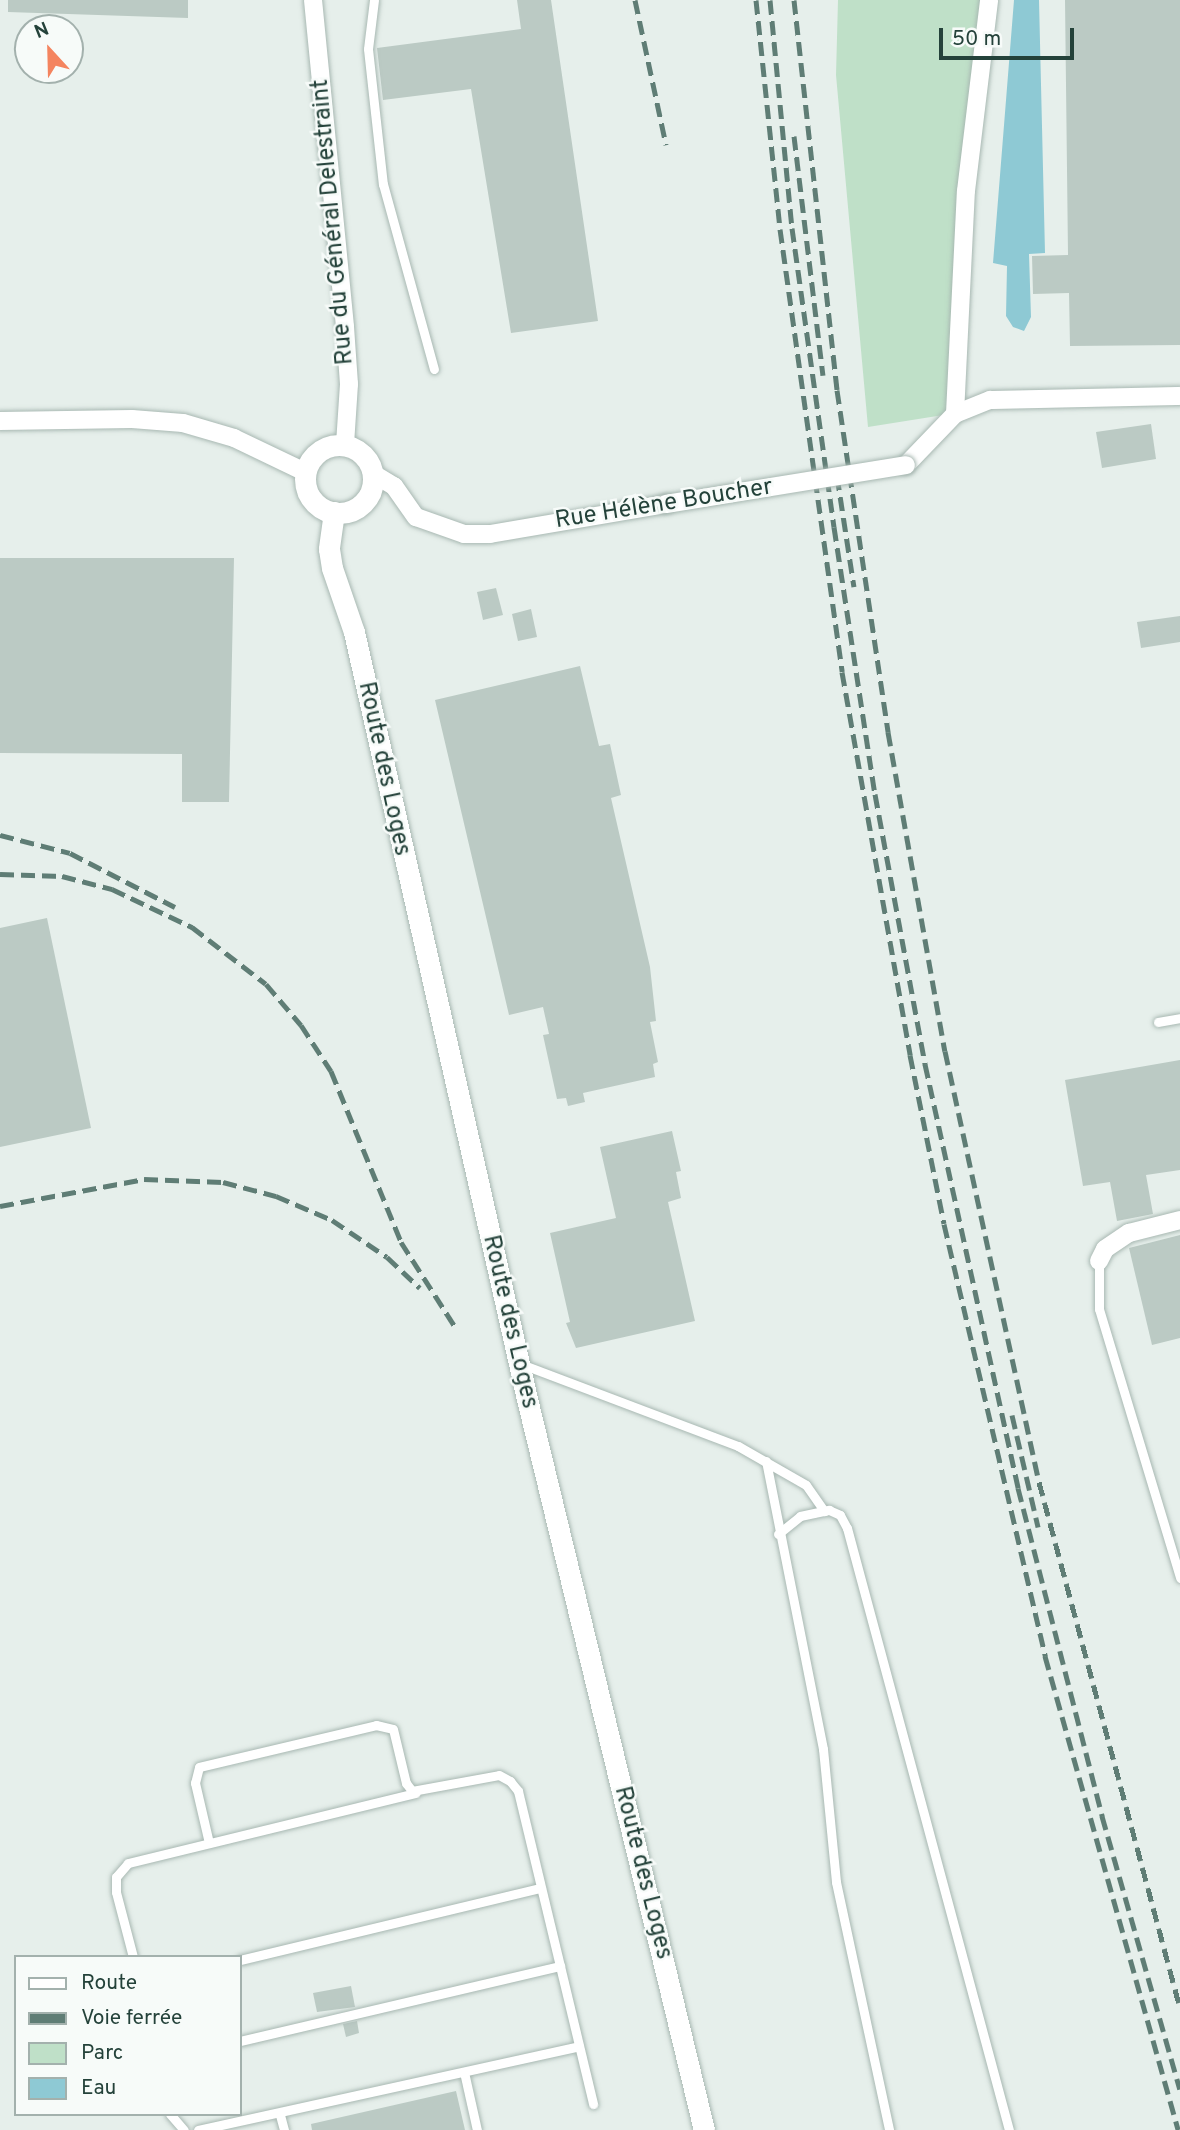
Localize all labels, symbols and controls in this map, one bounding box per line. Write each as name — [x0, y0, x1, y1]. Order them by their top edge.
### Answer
north arrow — [14, 14, 84, 84]
scale bar — [942, 14, 1077, 58]
text: N — [31, 18, 53, 45]
text: 50 m — [952, 26, 1001, 53]
street label: Rue du Général Delestraint — [307, 78, 361, 366]
street label: Rue Hélène Boucher — [553, 474, 775, 536]
street label: Route des Loges — [350, 679, 416, 859]
street label: Route des Loges — [475, 1232, 543, 1412]
street label: Route des Loges — [607, 1784, 677, 1962]
legend — [14, 1955, 242, 2116]
text: Route — [81, 1970, 137, 1997]
text: Voie ferrée — [81, 2005, 182, 2032]
text: Parc — [81, 2040, 123, 2067]
text: Eau — [81, 2075, 116, 2102]

